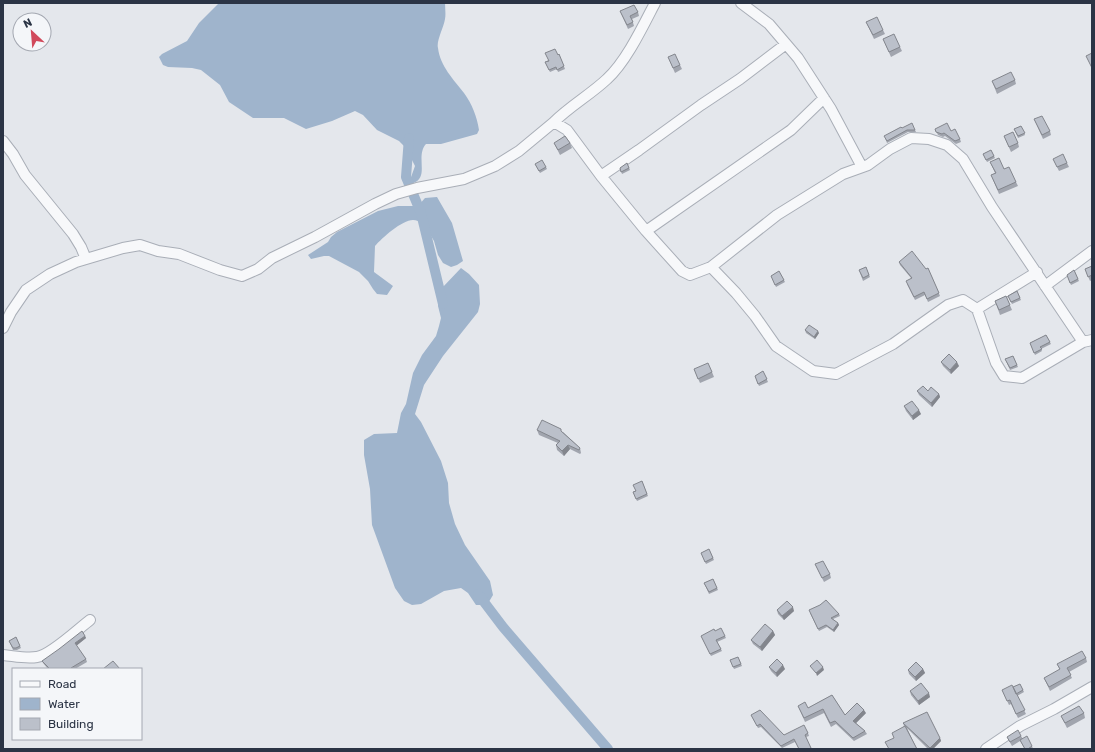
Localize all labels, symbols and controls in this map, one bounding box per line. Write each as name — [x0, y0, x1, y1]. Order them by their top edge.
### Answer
north arrow — [12, 12, 52, 52]
text: N — [21, 16, 34, 31]
legend — [12, 668, 142, 740]
text: Road — [48, 677, 76, 691]
text: Water — [48, 697, 80, 711]
text: Building — [48, 717, 94, 731]

